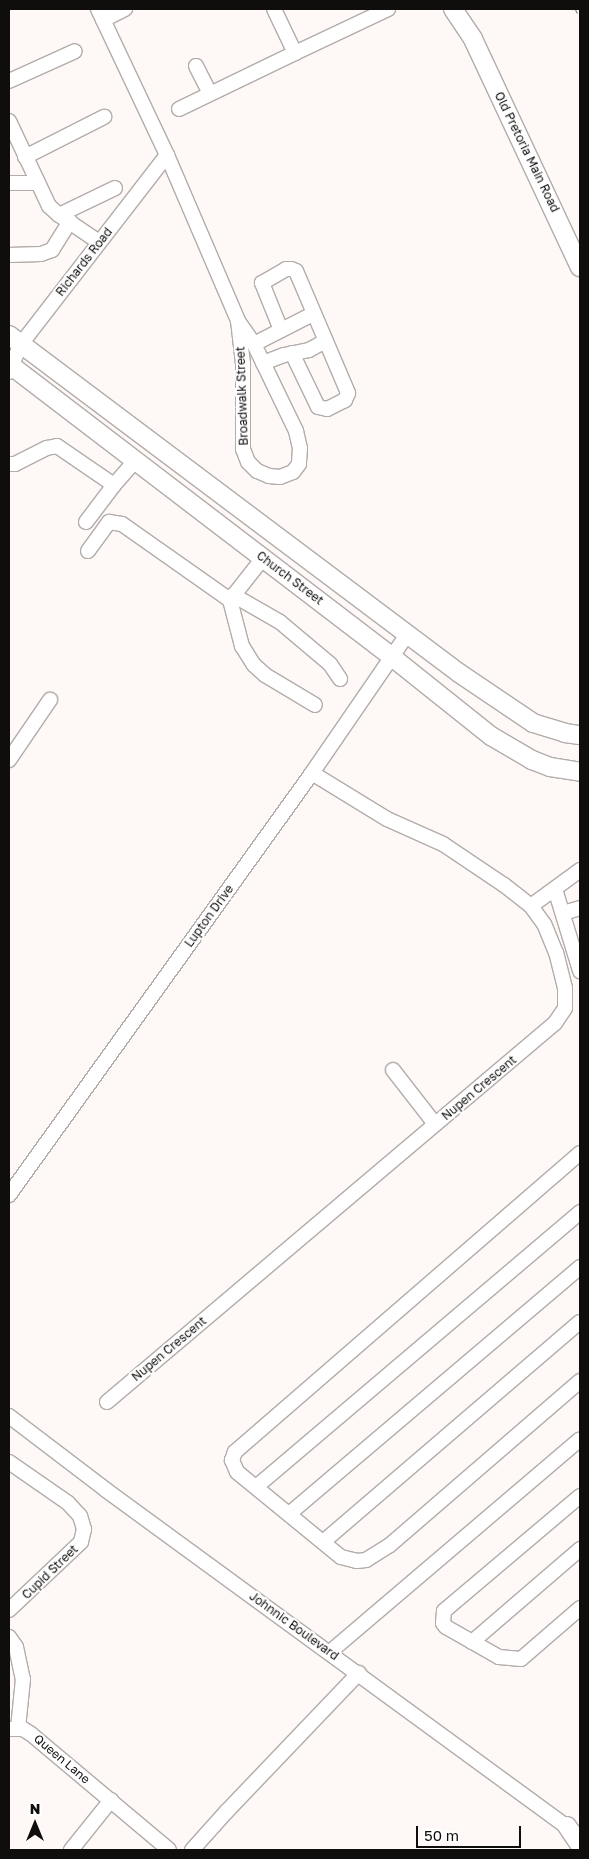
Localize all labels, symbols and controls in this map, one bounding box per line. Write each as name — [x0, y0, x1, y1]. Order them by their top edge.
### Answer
street label: Old Pretoria Main Road — [492, 89, 562, 215]
street label: Richards Road — [53, 225, 115, 299]
street label: Broadwalk Street — [233, 346, 251, 446]
street label: Church Street — [254, 548, 326, 608]
street label: Lupton Drive — [182, 882, 236, 950]
street label: Nupen Crescent — [439, 1053, 519, 1123]
street label: Nupen Crescent — [129, 1314, 209, 1384]
street label: Cupid Street — [19, 1542, 81, 1602]
street label: Johnnic Boulevard — [247, 1589, 341, 1663]
street label: Queen Lane — [31, 1731, 93, 1787]
north arrow — [10, 1799, 60, 1849]
text: N — [30, 1800, 40, 1817]
scale bar — [419, 1816, 524, 1848]
text: 50 m — [424, 1826, 459, 1844]

